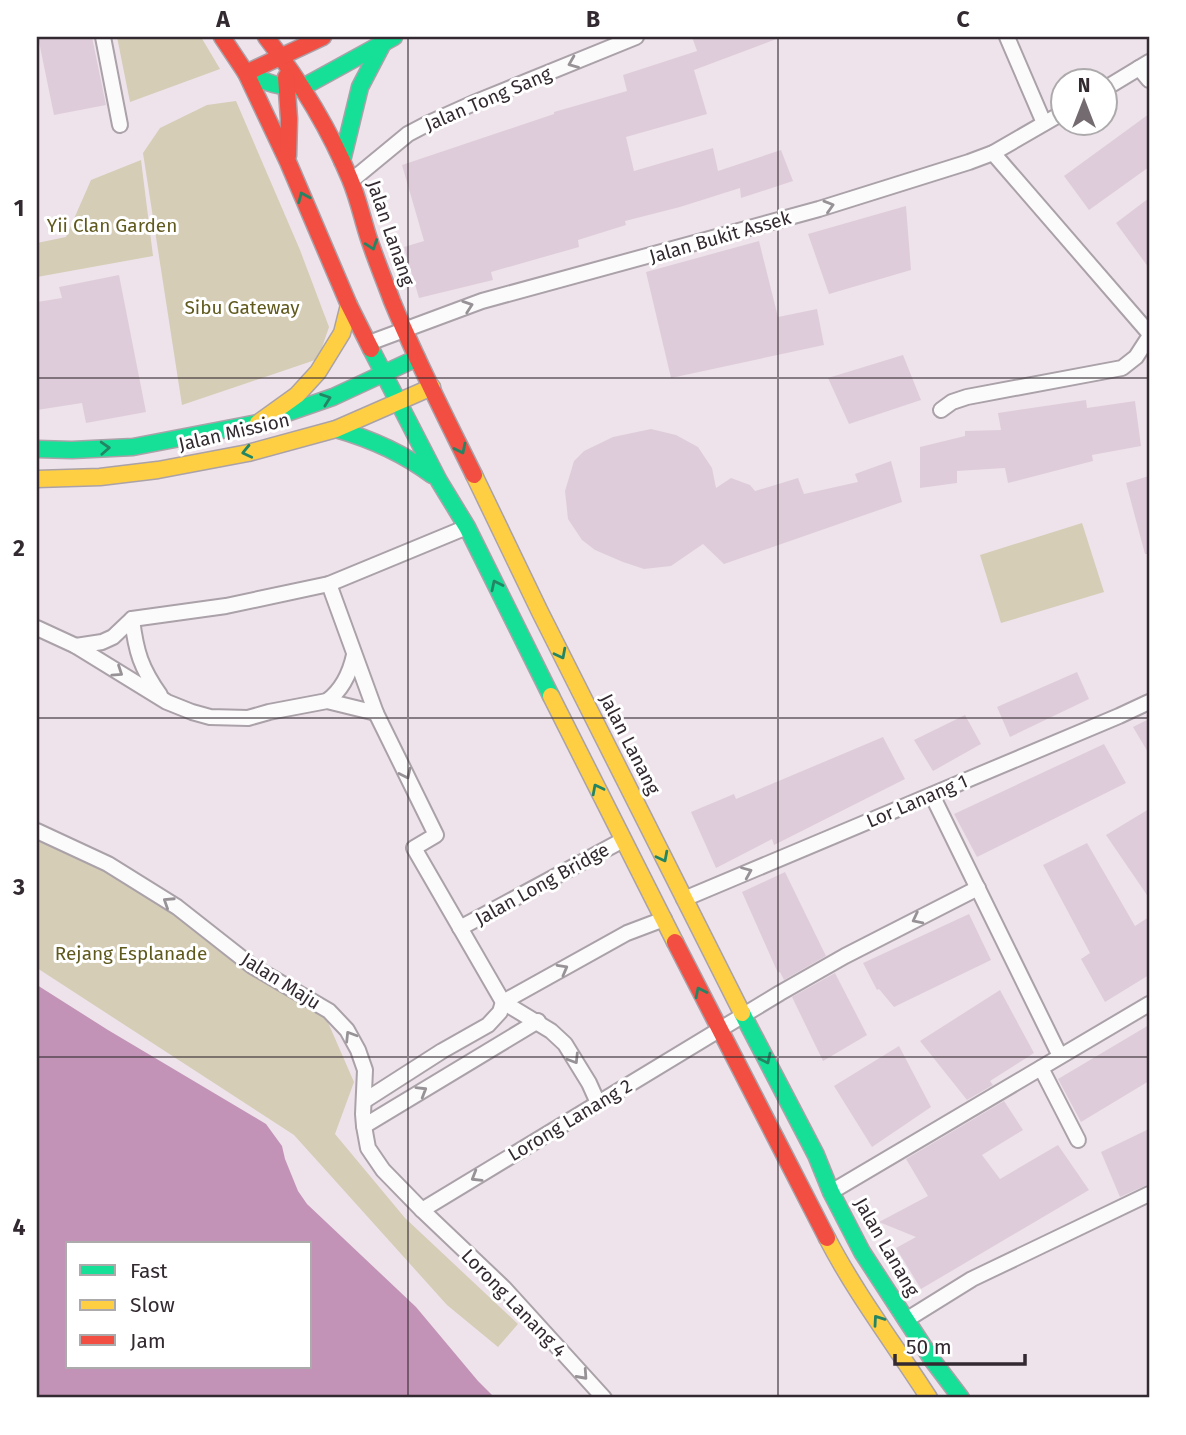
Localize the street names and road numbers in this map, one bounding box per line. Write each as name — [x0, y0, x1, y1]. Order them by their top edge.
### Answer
street label: Jalan Tong Sang — [421, 62, 555, 136]
street label: Jalan Lanang — [362, 177, 420, 289]
street label: Jalan Bukit Assek — [647, 206, 794, 268]
street label: Jalan Mission — [176, 408, 292, 456]
street label: Jalan Lanang — [595, 690, 665, 798]
street label: Lor Lanang 1 — [863, 769, 971, 833]
street label: Jalan Long Bridge — [471, 838, 613, 930]
street label: Jalan Maju — [237, 948, 325, 1014]
street label: Lorong Lanang 2 — [504, 1074, 636, 1166]
street label: Jalan Lanang — [850, 1194, 925, 1300]
street label: Lorong Lanang 4 — [457, 1244, 571, 1362]

